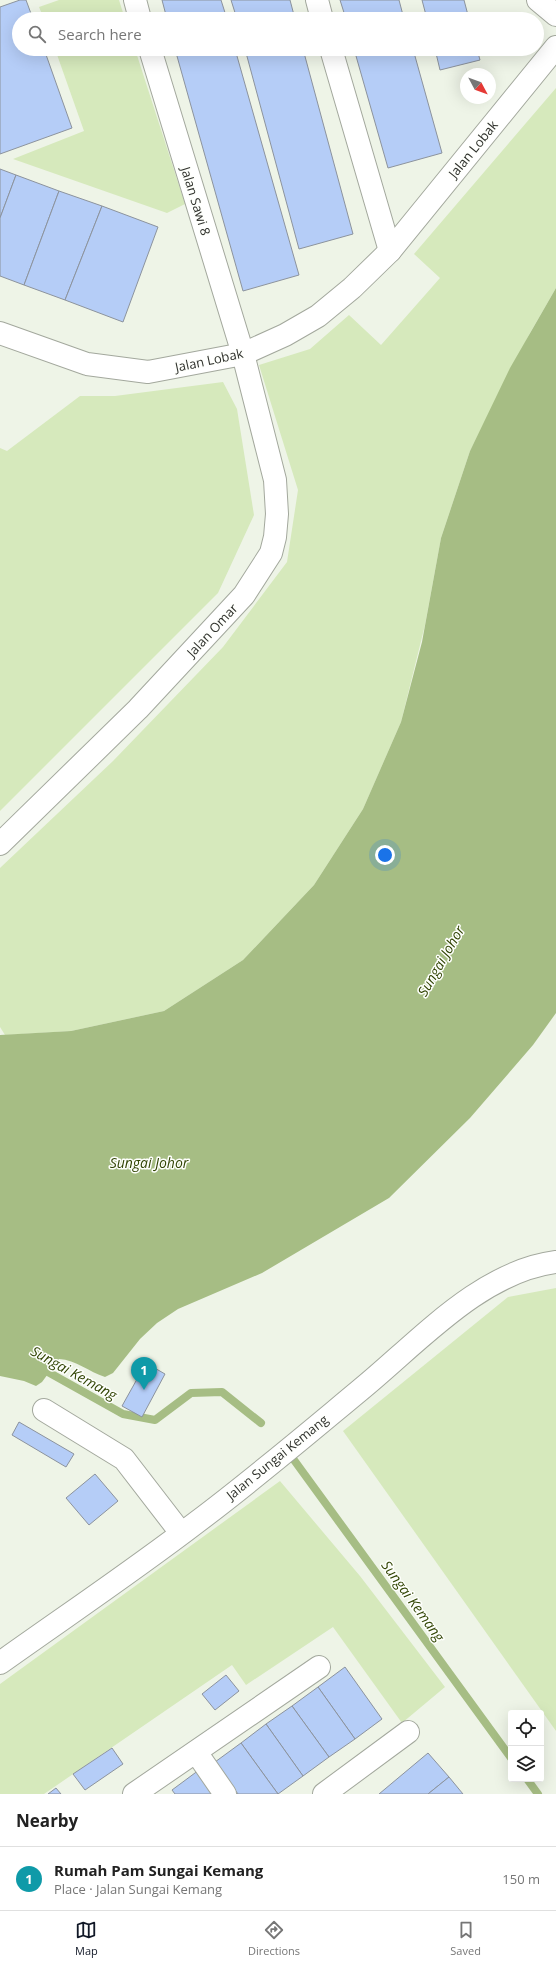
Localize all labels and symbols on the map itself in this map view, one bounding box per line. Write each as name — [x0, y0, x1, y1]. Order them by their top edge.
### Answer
north arrow — [460, 68, 496, 104]
street label: Jalan Lobak — [443, 116, 502, 183]
street label: Jalan Sawi 8 — [176, 162, 215, 238]
street label: Jalan Lobak — [171, 344, 245, 376]
street label: Jalan Omar — [181, 599, 242, 662]
your location — [375, 845, 395, 865]
water label: Sungai Johor — [413, 922, 469, 1000]
water label: Sungai Johor — [110, 1153, 189, 1172]
water label: Sungai Kemang — [28, 1341, 121, 1404]
pin: 1 — [131, 1357, 157, 1390]
street label: Jalan Sungai Kemang — [221, 1410, 332, 1505]
water label: Sungai Kemang — [378, 1556, 450, 1646]

